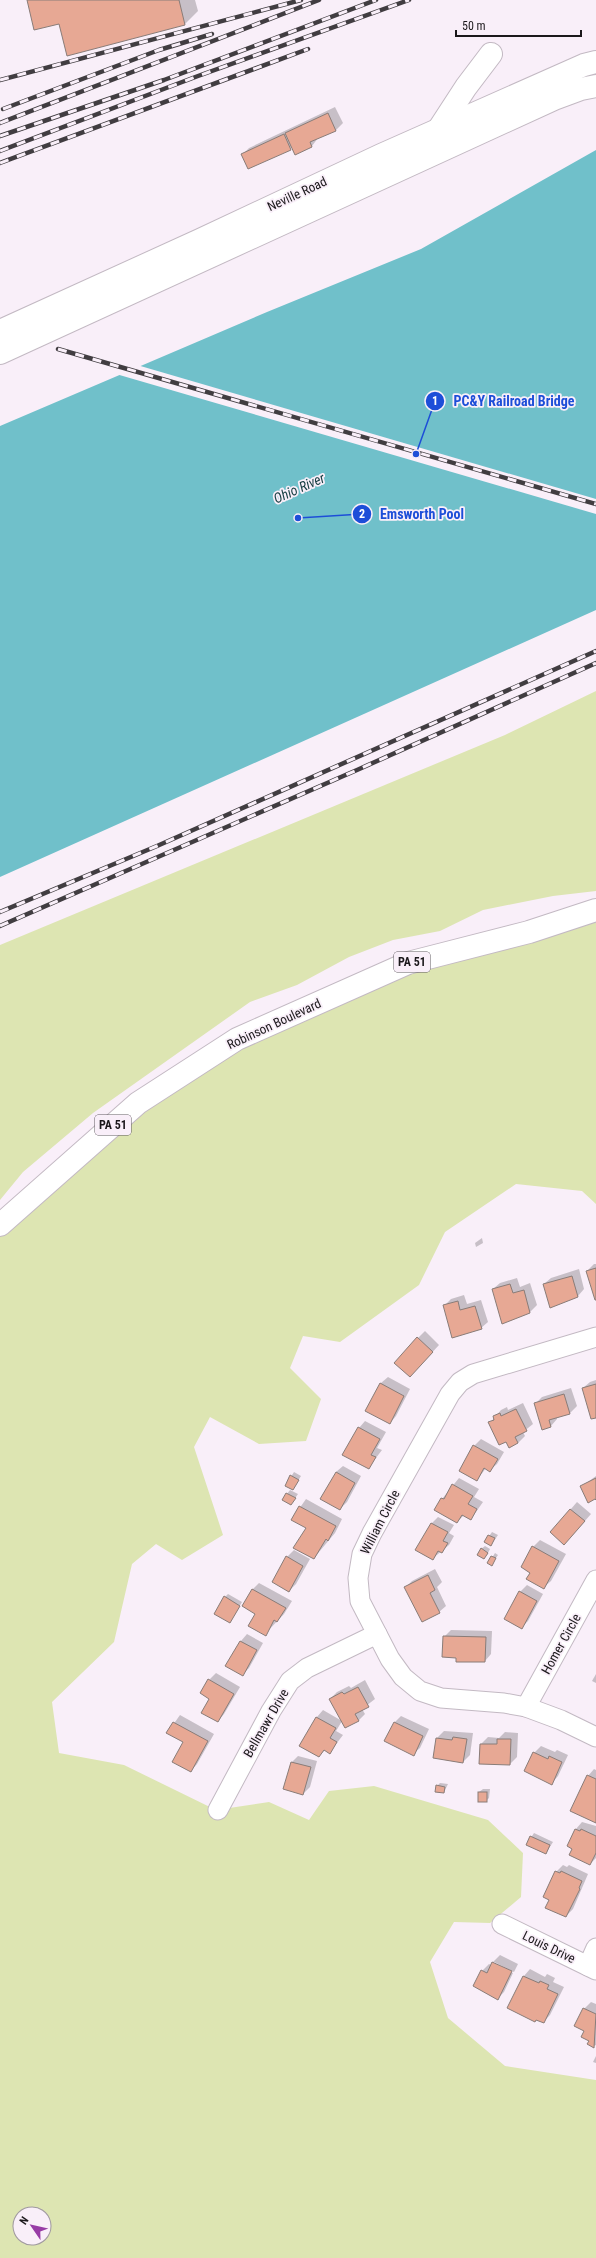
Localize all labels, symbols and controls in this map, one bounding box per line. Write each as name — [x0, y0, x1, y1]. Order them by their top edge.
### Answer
scale bar — [456, 12, 581, 38]
text: 50 m — [462, 19, 486, 33]
street label: Neville Road — [265, 174, 329, 214]
callout: PC&Y Railroad Bridge — [425, 388, 582, 414]
text: PC&Y Railroad Bridge — [453, 393, 575, 409]
text: 1 — [432, 394, 438, 408]
water label: Ohio River — [271, 469, 328, 506]
callout: Emsworth Pool — [352, 501, 472, 527]
text: Emsworth Pool — [380, 506, 464, 522]
text: 2 — [359, 507, 365, 521]
road number: PA 51 — [394, 952, 430, 972]
street label: Robinson Boulevard — [225, 996, 323, 1052]
road number: PA 51 — [95, 1115, 131, 1135]
street label: William Circle — [357, 1487, 403, 1557]
street label: Homer Circle — [538, 1611, 584, 1677]
street label: Bellmawr Drive — [240, 1686, 292, 1760]
street label: Louis Drive — [520, 1928, 578, 1966]
north arrow — [12, 2206, 52, 2246]
text: N — [17, 2214, 32, 2227]

